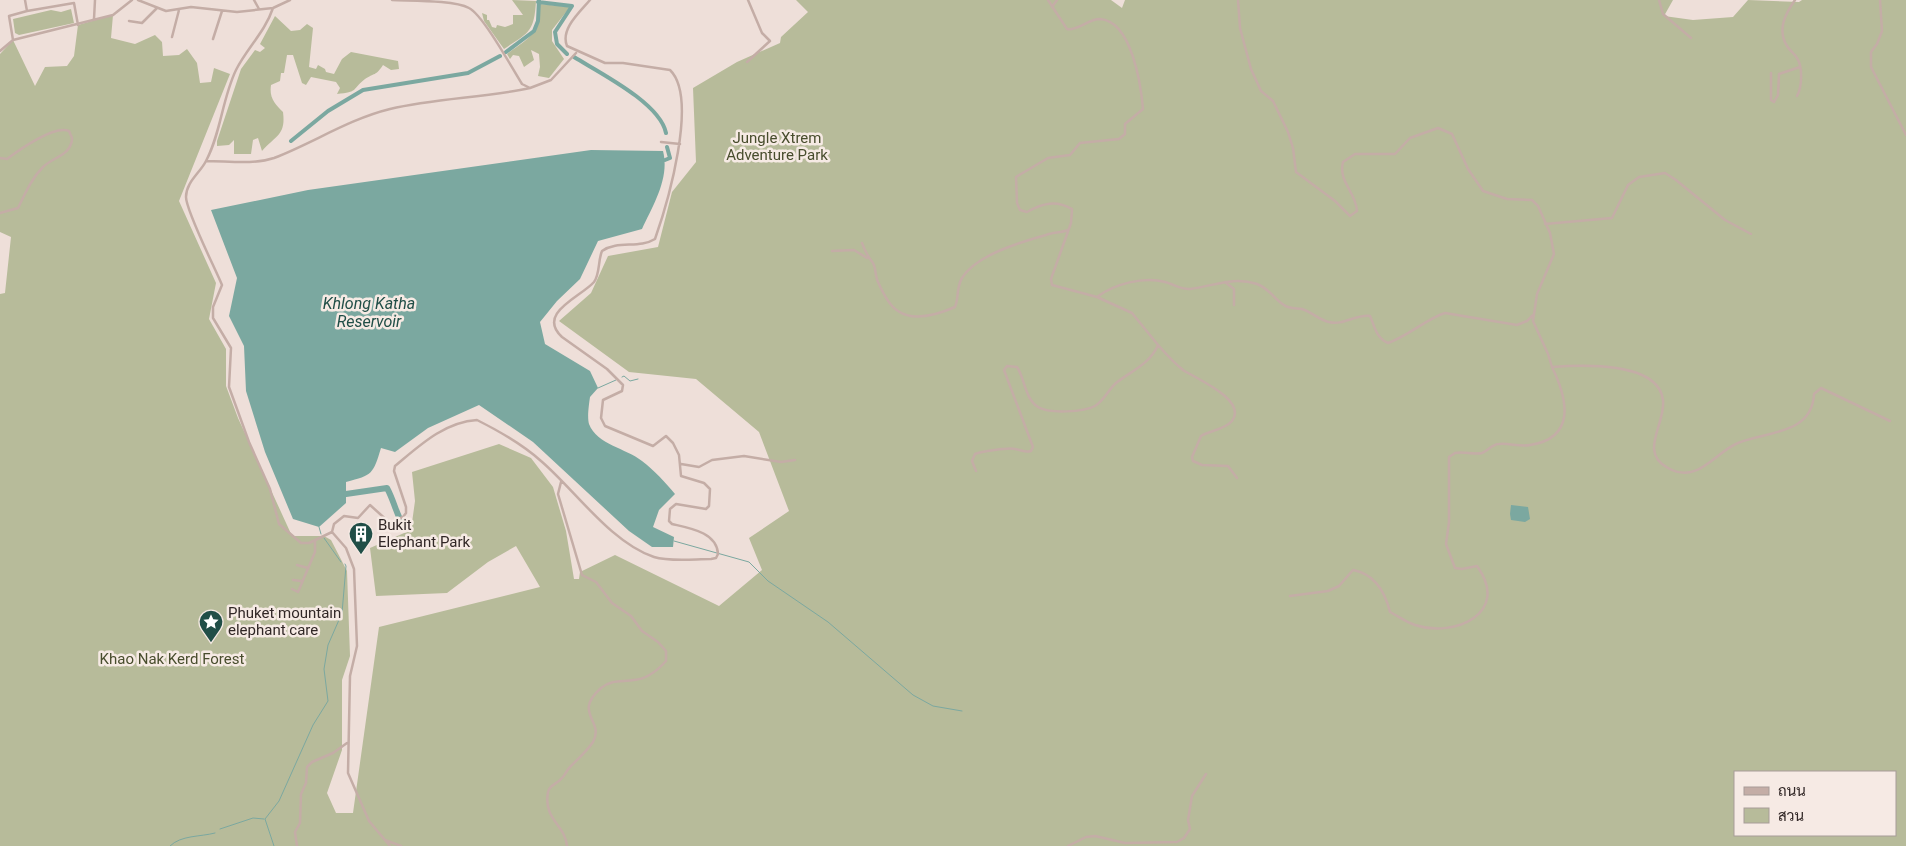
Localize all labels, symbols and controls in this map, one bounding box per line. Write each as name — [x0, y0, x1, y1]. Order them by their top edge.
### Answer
park label: Jungle Xtrem Adventure Park — [726, 129, 828, 164]
water label: Khlong Katha Reservoir — [323, 294, 415, 331]
place label: Bukit Elephant Park — [378, 516, 471, 551]
building icon: Bukit Elephant Park — [348, 521, 374, 555]
place label: Phuket mountain elephant care — [228, 604, 341, 639]
place icon: Phuket mountain elephant care — [198, 609, 224, 643]
park label: Khao Nak Kerd Forest — [100, 650, 245, 668]
legend — [1734, 771, 1896, 836]
text: ถนน — [1778, 782, 1806, 800]
text: สวน — [1778, 807, 1804, 825]

